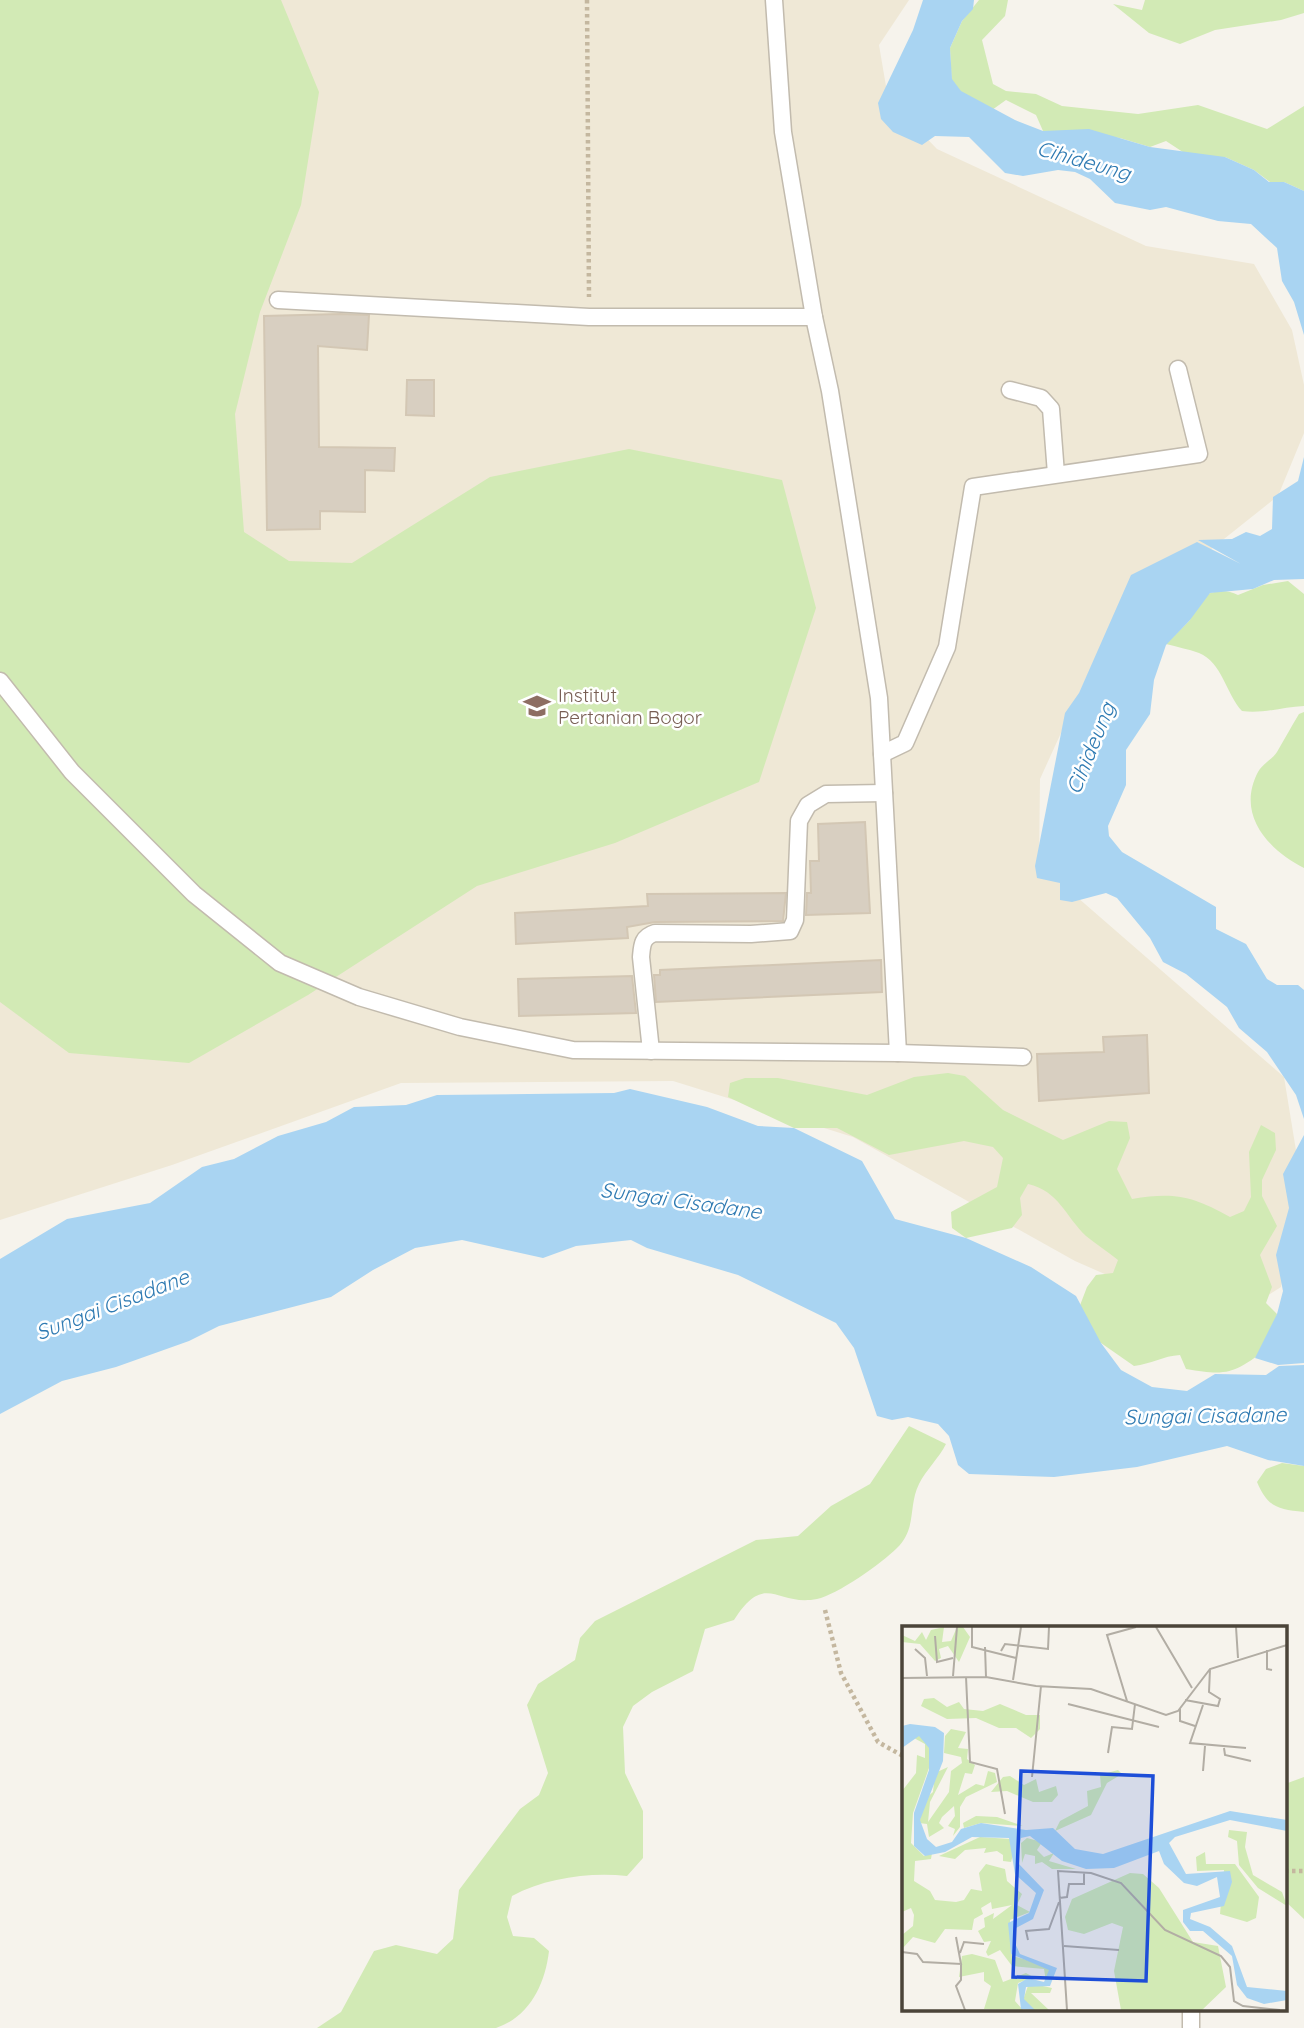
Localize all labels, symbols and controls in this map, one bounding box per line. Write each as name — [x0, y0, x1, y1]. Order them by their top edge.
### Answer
water label: Cihideung — [1034, 134, 1136, 186]
place label: Institut Pertanian Bogor — [558, 683, 703, 729]
school or university icon: Institut Pertanian Bogor — [522, 691, 552, 721]
water label: Cihideung — [1060, 697, 1121, 798]
water label: Sungai Cisadane — [599, 1176, 764, 1224]
water label: Sungai Cisadane — [32, 1262, 193, 1345]
water label: Sungai Cisadane — [1124, 1401, 1287, 1429]
inset map — [902, 1626, 1286, 2010]

